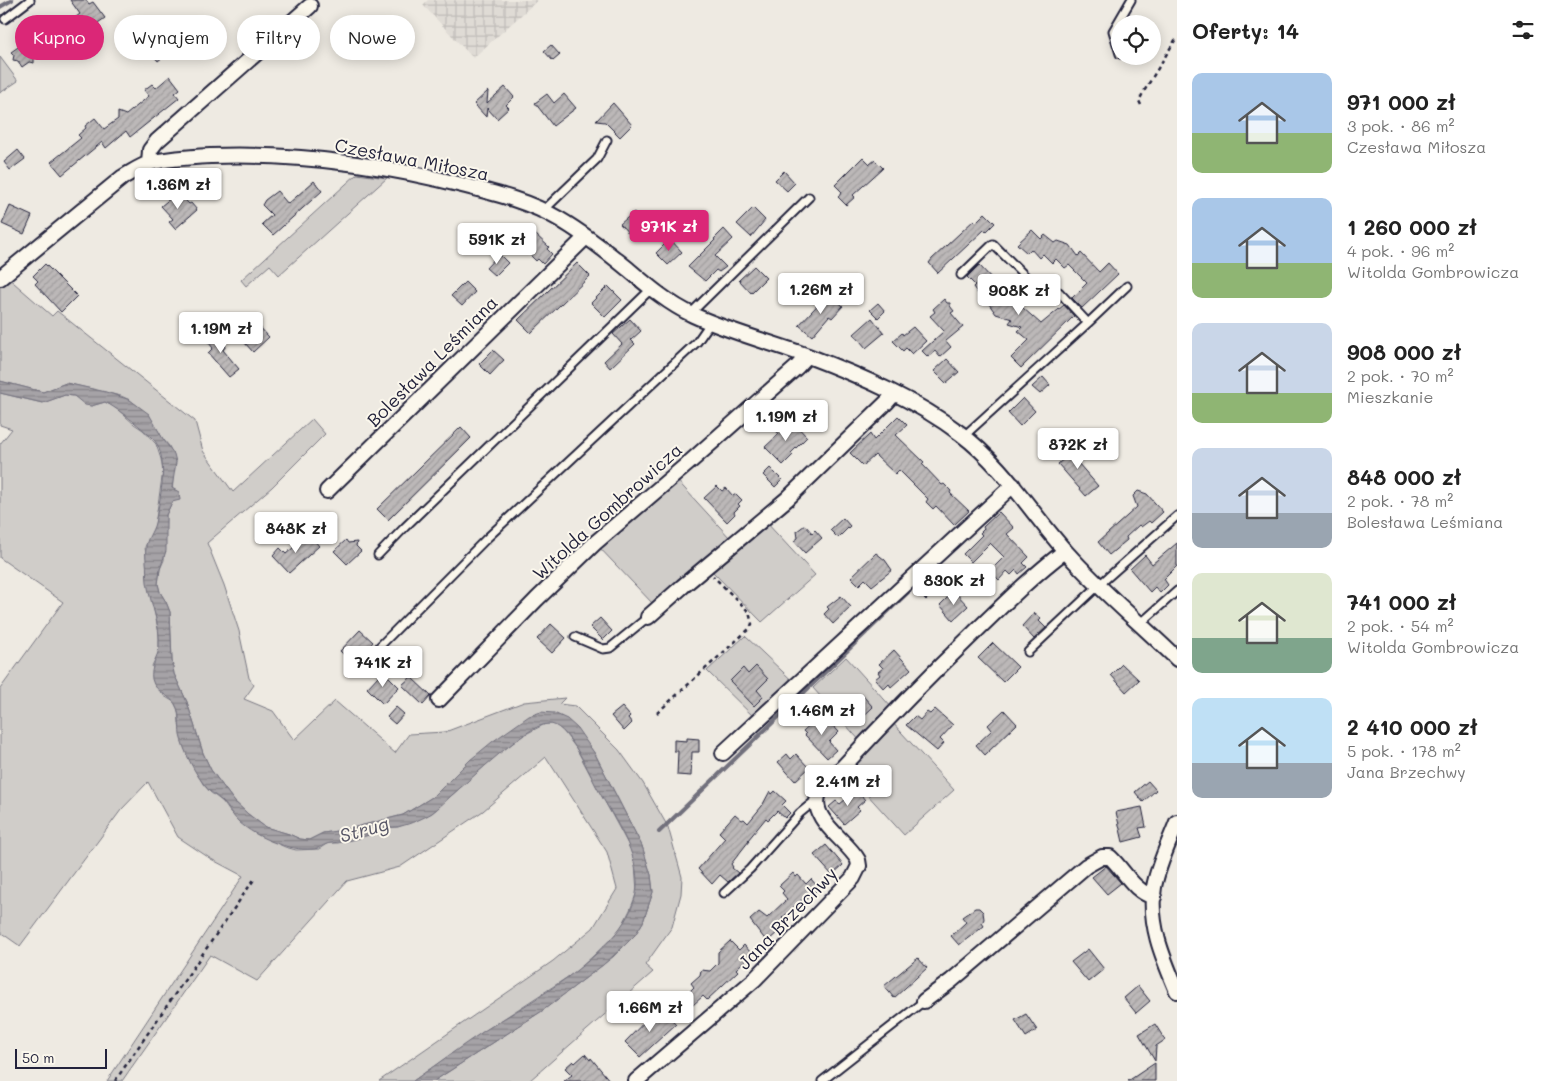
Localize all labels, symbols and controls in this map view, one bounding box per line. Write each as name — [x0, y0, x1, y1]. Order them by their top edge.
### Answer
chip: Kupno — [15, 15, 104, 60]
chip: Wynajem — [114, 15, 227, 60]
chip: Filtry — [237, 15, 320, 60]
chip: Nowe — [330, 15, 415, 60]
map controls — [1111, 15, 1161, 65]
button: locate — [1111, 15, 1161, 65]
icon: filters — [1509, 16, 1537, 44]
text: Oferty: 14 — [1192, 17, 1299, 44]
text: 971 000 zł — [1347, 88, 1456, 115]
icon: home — [1232, 93, 1292, 153]
text: 3 pok. · 86 m² — [1347, 115, 1455, 136]
street label: Czesława Miłosza — [333, 132, 491, 186]
text: Czesława Miłosza — [1347, 136, 1486, 157]
pin: 1.36M zł — [126, 168, 230, 210]
text: 1.36M zł — [146, 173, 210, 194]
pin: 971K zł — [623, 210, 715, 252]
text: 1 260 000 zł — [1347, 213, 1477, 240]
text: 971K zł — [641, 215, 697, 236]
icon: home — [1232, 218, 1292, 278]
pin: 591K zł — [451, 222, 543, 265]
text: 591K zł — [468, 228, 526, 249]
text: 4 pok. · 96 m² — [1347, 240, 1454, 261]
text: Witolda Gombrowicza — [1347, 261, 1519, 282]
pin: 1.26M zł — [769, 272, 873, 315]
pin: 908K zł — [973, 274, 1065, 316]
text: 1.26M zł — [789, 278, 853, 299]
text: 908K zł — [989, 279, 1049, 300]
street label: Bolesława Leśmiana — [361, 290, 503, 432]
pin: 1.19M zł — [169, 312, 273, 354]
text: 1.19M zł — [190, 317, 252, 338]
text: 908 000 zł — [1347, 338, 1461, 365]
icon: home — [1232, 343, 1292, 403]
text: 2 pok. · 70 m² — [1347, 365, 1454, 386]
text: Mieszkanie — [1347, 386, 1433, 407]
pin: 1.19M zł — [734, 400, 838, 442]
text: 1.19M zł — [755, 405, 817, 426]
pin: 872K zł — [1032, 428, 1124, 470]
text: 872K zł — [1049, 433, 1107, 454]
street label: Witolda Gombrowicza — [527, 437, 687, 585]
text: 848 000 zł — [1347, 463, 1461, 490]
icon: home — [1232, 468, 1292, 528]
text: 2 pok. · 78 m² — [1347, 490, 1453, 511]
text: Bolesława Leśmiana — [1347, 511, 1503, 532]
pin: 848K zł — [250, 512, 342, 554]
text: 848K zł — [265, 517, 327, 538]
pin: 830K zł — [908, 564, 1000, 606]
text: 830K zł — [924, 569, 984, 590]
text: 741 000 zł — [1347, 588, 1456, 615]
icon: home — [1232, 593, 1292, 653]
text: 2 pok. · 54 m² — [1347, 615, 1453, 636]
text: Witolda Gombrowicza — [1347, 636, 1519, 657]
pin: 741K zł — [337, 646, 429, 688]
text: 741K zł — [354, 651, 412, 672]
pin: 1.46M zł — [770, 694, 874, 736]
text: 1.46M zł — [789, 699, 855, 720]
text: 2 410 000 zł — [1347, 713, 1477, 740]
icon: home — [1232, 718, 1292, 778]
text: 5 pok. · 178 m² — [1347, 740, 1461, 761]
text: Jana Brzechwy — [1347, 761, 1466, 782]
pin: 2.41M zł — [796, 764, 900, 807]
text: 2.41M zł — [816, 770, 880, 791]
water label: Strug — [337, 810, 391, 848]
street label: Jana Brzechwy — [732, 862, 842, 974]
pin: 1.66M zł — [598, 990, 702, 1033]
text: 1.66M zł — [618, 996, 682, 1017]
scale bar — [15, 1046, 108, 1069]
text: 50 m — [22, 1048, 54, 1067]

